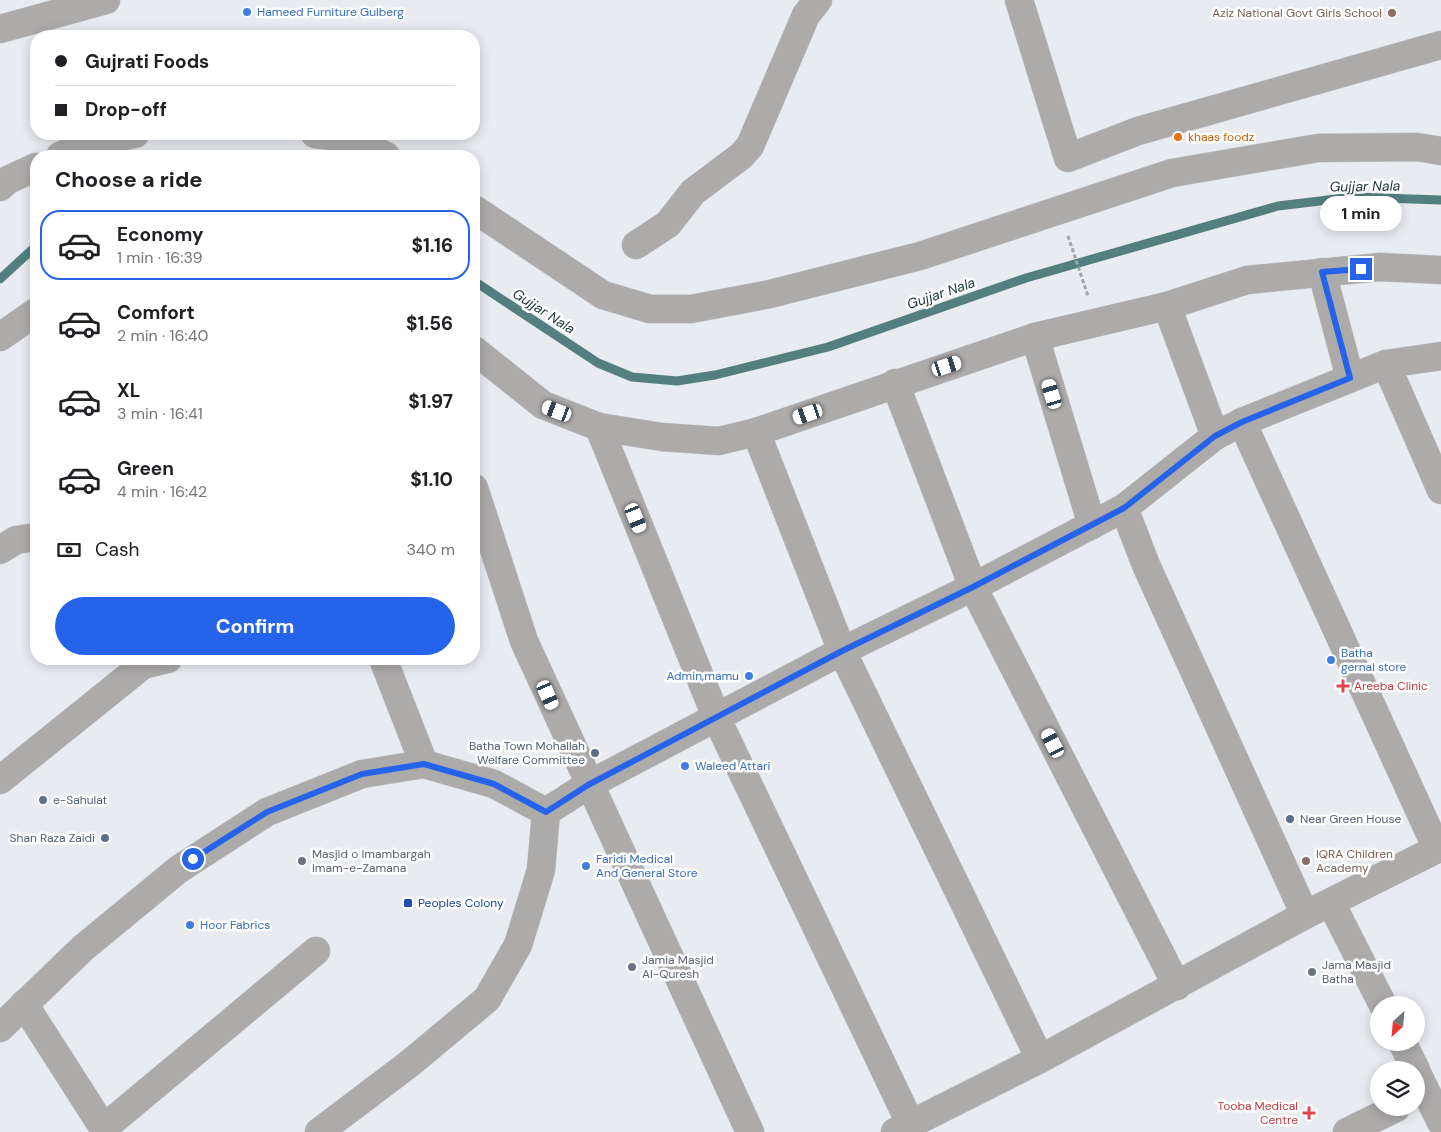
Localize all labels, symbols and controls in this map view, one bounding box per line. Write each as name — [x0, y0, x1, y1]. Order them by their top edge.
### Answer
place label: Hameed Furniture Gulberg — [257, 4, 404, 20]
place label: Aziz National Govt Girls School — [1212, 5, 1382, 21]
marker: Hameed Furniture Gulberg — [241, 6, 253, 18]
marker: Aziz National Govt Girls School — [1386, 7, 1398, 19]
text: Gujrati Foods — [85, 49, 209, 74]
text: Drop-off — [85, 97, 167, 122]
place label: khaas foodz — [1188, 129, 1254, 145]
marker: khaas foodz — [1172, 131, 1184, 143]
text: Choose a ride — [55, 165, 203, 194]
water label: Gujjar Nala — [1329, 176, 1401, 196]
callout: 1 min — [1320, 196, 1402, 232]
text: 1 min — [1342, 203, 1380, 224]
text: Economy — [117, 222, 204, 247]
icon: car — [57, 223, 102, 268]
text: $1.16 — [411, 233, 453, 258]
text: 1 min · 16:39 — [117, 247, 203, 268]
route end — [1350, 258, 1372, 280]
water label: Gujjar Nala — [905, 273, 978, 313]
water label: Gujjar Nala — [509, 284, 579, 338]
text: Comfort — [117, 300, 195, 325]
icon: car — [57, 301, 102, 346]
text: $1.56 — [406, 311, 453, 336]
text: 2 min · 16:40 — [117, 325, 208, 346]
car — [930, 354, 963, 378]
car — [1040, 377, 1063, 411]
text: XL — [117, 378, 140, 403]
icon: car — [57, 379, 102, 424]
text: $1.97 — [408, 389, 453, 414]
car — [540, 399, 573, 423]
car — [791, 402, 824, 426]
text: 3 min · 16:41 — [117, 403, 203, 424]
text: Green — [117, 456, 174, 481]
icon: car — [57, 457, 102, 502]
text: $1.10 — [410, 467, 453, 492]
text: 4 min · 16:42 — [117, 481, 207, 502]
car — [623, 501, 648, 535]
icon: cash — [55, 536, 83, 564]
text: Cash — [95, 537, 139, 562]
text: 340 m — [406, 539, 455, 560]
button: Confirm — [55, 597, 455, 655]
place label: Batha gernal store — [1341, 645, 1407, 675]
marker: Batha gernal store — [1325, 654, 1337, 666]
place label: Admin,mamu — [666, 668, 739, 684]
marker: Admin,mamu — [743, 670, 755, 682]
car — [535, 678, 560, 712]
place label: Areeba Clinic — [1354, 678, 1428, 694]
marker: Areeba Clinic — [1336, 679, 1350, 693]
car — [1039, 726, 1066, 760]
place label: Batha Town Mohallah Welfare Committee — [469, 738, 585, 768]
marker: Batha Town Mohallah Welfare Committee — [589, 747, 601, 759]
place label: Waleed Attari — [695, 758, 770, 774]
marker: Waleed Attari — [679, 760, 691, 772]
place label: e-Sahulat — [53, 792, 108, 808]
marker: e-Sahulat — [37, 794, 49, 806]
place label: Near Green House — [1300, 811, 1401, 827]
marker: Near Green House — [1284, 813, 1296, 825]
place label: Shan Raza Zaidi — [10, 830, 95, 846]
marker: Shan Raza Zaidi — [99, 832, 111, 844]
place label: Masjid o Imambargah Imam-e-Zamana — [312, 846, 431, 876]
place label: IQRA Children Academy — [1316, 846, 1393, 876]
route start — [182, 848, 204, 870]
place label: Faridi Medical And General Store — [596, 851, 698, 881]
marker: Masjid o Imambargah Imam-e-Zamana — [296, 855, 308, 867]
marker: IQRA Children Academy — [1300, 855, 1312, 867]
marker: Faridi Medical And General Store — [580, 860, 592, 872]
place label: Peoples Colony — [418, 895, 504, 911]
marker: Peoples Colony — [402, 897, 414, 909]
place label: Hoor Fabrics — [200, 917, 270, 933]
marker: Hoor Fabrics — [184, 919, 196, 931]
place label: Jamia Masjid Al-Quresh — [642, 952, 714, 982]
place label: Jama Masjid Batha — [1322, 957, 1391, 987]
marker: Jamia Masjid Al-Quresh — [626, 961, 638, 973]
marker: Jama Masjid Batha — [1306, 966, 1318, 978]
north arrow — [1370, 996, 1425, 1051]
map controls — [1370, 996, 1425, 1116]
button: layers — [1370, 1061, 1425, 1116]
place label: Tooba Medical Centre — [1218, 1098, 1298, 1128]
marker: Tooba Medical Centre — [1302, 1106, 1316, 1120]

